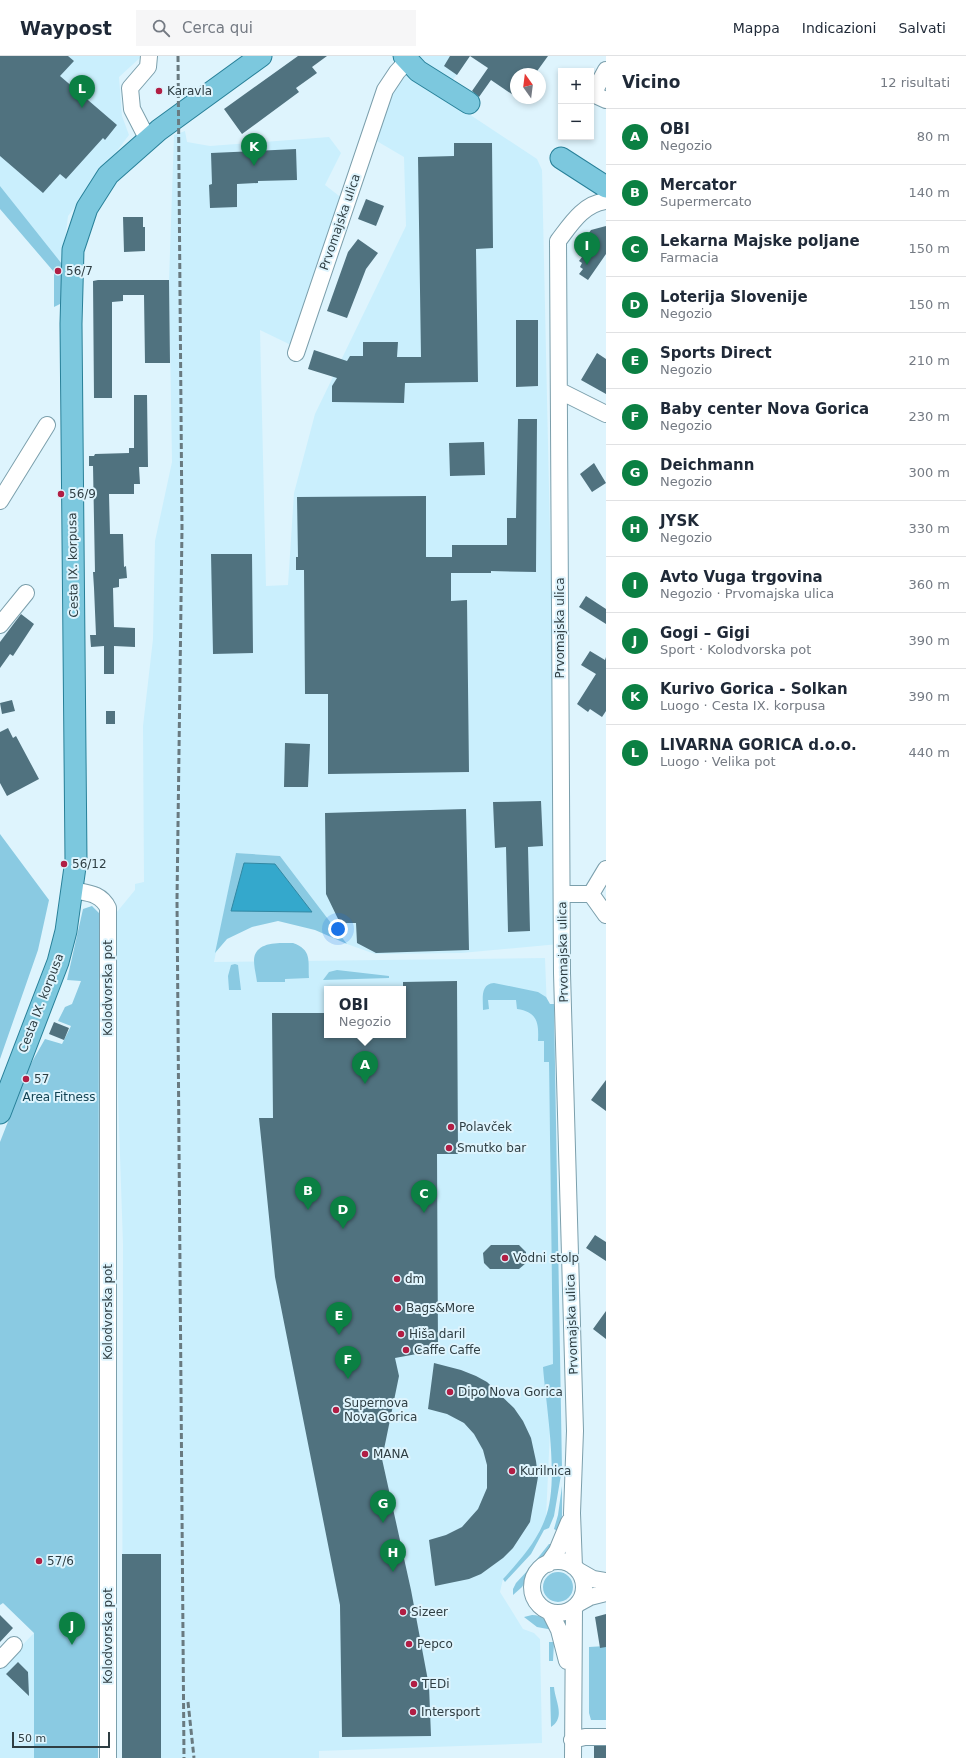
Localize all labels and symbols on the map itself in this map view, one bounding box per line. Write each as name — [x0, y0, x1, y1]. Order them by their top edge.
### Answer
north arrow — [510, 68, 546, 104]
pin: L — [69, 75, 95, 108]
place label: Karavla — [167, 84, 212, 98]
marker: Karavla — [154, 86, 164, 96]
pin: K — [241, 133, 267, 166]
street label: Prvomajska ulica — [317, 172, 363, 272]
pin: I — [574, 232, 600, 265]
place label: 56/7 — [66, 264, 93, 278]
marker: 56/7 — [53, 266, 63, 276]
place label: 56/9 — [69, 487, 96, 501]
marker: 56/9 — [56, 489, 66, 499]
street label: Cesta IX. korpusa — [65, 512, 81, 618]
street label: Prvomajska ulica — [553, 577, 567, 679]
place label: 56/12 — [72, 857, 107, 871]
marker: 56/12 — [59, 859, 69, 869]
street label: Prvomajska ulica — [555, 901, 571, 1003]
your location — [328, 919, 348, 939]
street label: Kolodvorska pot — [101, 940, 115, 1036]
street label: Cesta IX. korpusa — [16, 952, 66, 1054]
pin: A — [352, 1051, 378, 1084]
place label: 57 — [34, 1072, 49, 1086]
marker: 57 — [21, 1074, 31, 1084]
park label: Area Fitness — [23, 1090, 96, 1104]
place label: Polavček — [459, 1120, 512, 1134]
marker: Polavček — [446, 1122, 456, 1132]
place label: Smutko bar — [457, 1141, 526, 1155]
marker: Smutko bar — [444, 1143, 454, 1153]
pin: B — [295, 1177, 321, 1210]
pin: C — [411, 1180, 437, 1213]
pin: D — [330, 1196, 356, 1229]
place label: Vodni stolp — [513, 1251, 579, 1265]
marker: Vodni stolp — [500, 1253, 510, 1263]
street label: Kolodvorska pot — [101, 1264, 115, 1360]
place label: dm — [405, 1272, 424, 1286]
street label: Prvomajska ulica — [563, 1273, 581, 1375]
marker: dm — [392, 1274, 402, 1284]
place label: Bags&More — [406, 1301, 475, 1315]
pin: E — [326, 1302, 352, 1335]
marker: Bags&More — [393, 1303, 403, 1313]
place label: Hiša daril — [409, 1327, 465, 1341]
marker: Hiša daril — [396, 1329, 406, 1339]
place label: Caffe Caffe — [414, 1343, 481, 1357]
marker: Caffe Caffe — [401, 1345, 411, 1355]
pin: F — [335, 1346, 361, 1379]
place label: Dipo Nova Gorica — [458, 1385, 563, 1399]
marker: Dipo Nova Gorica — [445, 1387, 455, 1397]
place label: Supernova Nova Gorica — [344, 1396, 417, 1424]
marker: Supernova Nova Gorica — [331, 1405, 341, 1415]
place label: MANA — [373, 1447, 410, 1461]
marker: MANA — [360, 1449, 370, 1459]
place label: Kurilnica — [520, 1464, 571, 1478]
marker: Kurilnica — [507, 1466, 517, 1476]
pin: G — [370, 1490, 396, 1523]
pin: H — [380, 1539, 406, 1572]
place label: 57/6 — [47, 1554, 74, 1568]
marker: 57/6 — [34, 1556, 44, 1566]
street label: Kolodvorska pot — [101, 1588, 115, 1684]
place label: Sizeer — [411, 1605, 448, 1619]
marker: Sizeer — [398, 1607, 408, 1617]
pin: J — [59, 1612, 85, 1645]
place label: Pepco — [417, 1637, 453, 1651]
marker: Pepco — [404, 1639, 414, 1649]
place label: TEDi — [421, 1677, 450, 1691]
marker: TEDi — [409, 1679, 419, 1689]
place label: Intersport — [421, 1705, 480, 1719]
marker: Intersport — [408, 1707, 418, 1717]
scale bar — [12, 1730, 110, 1749]

